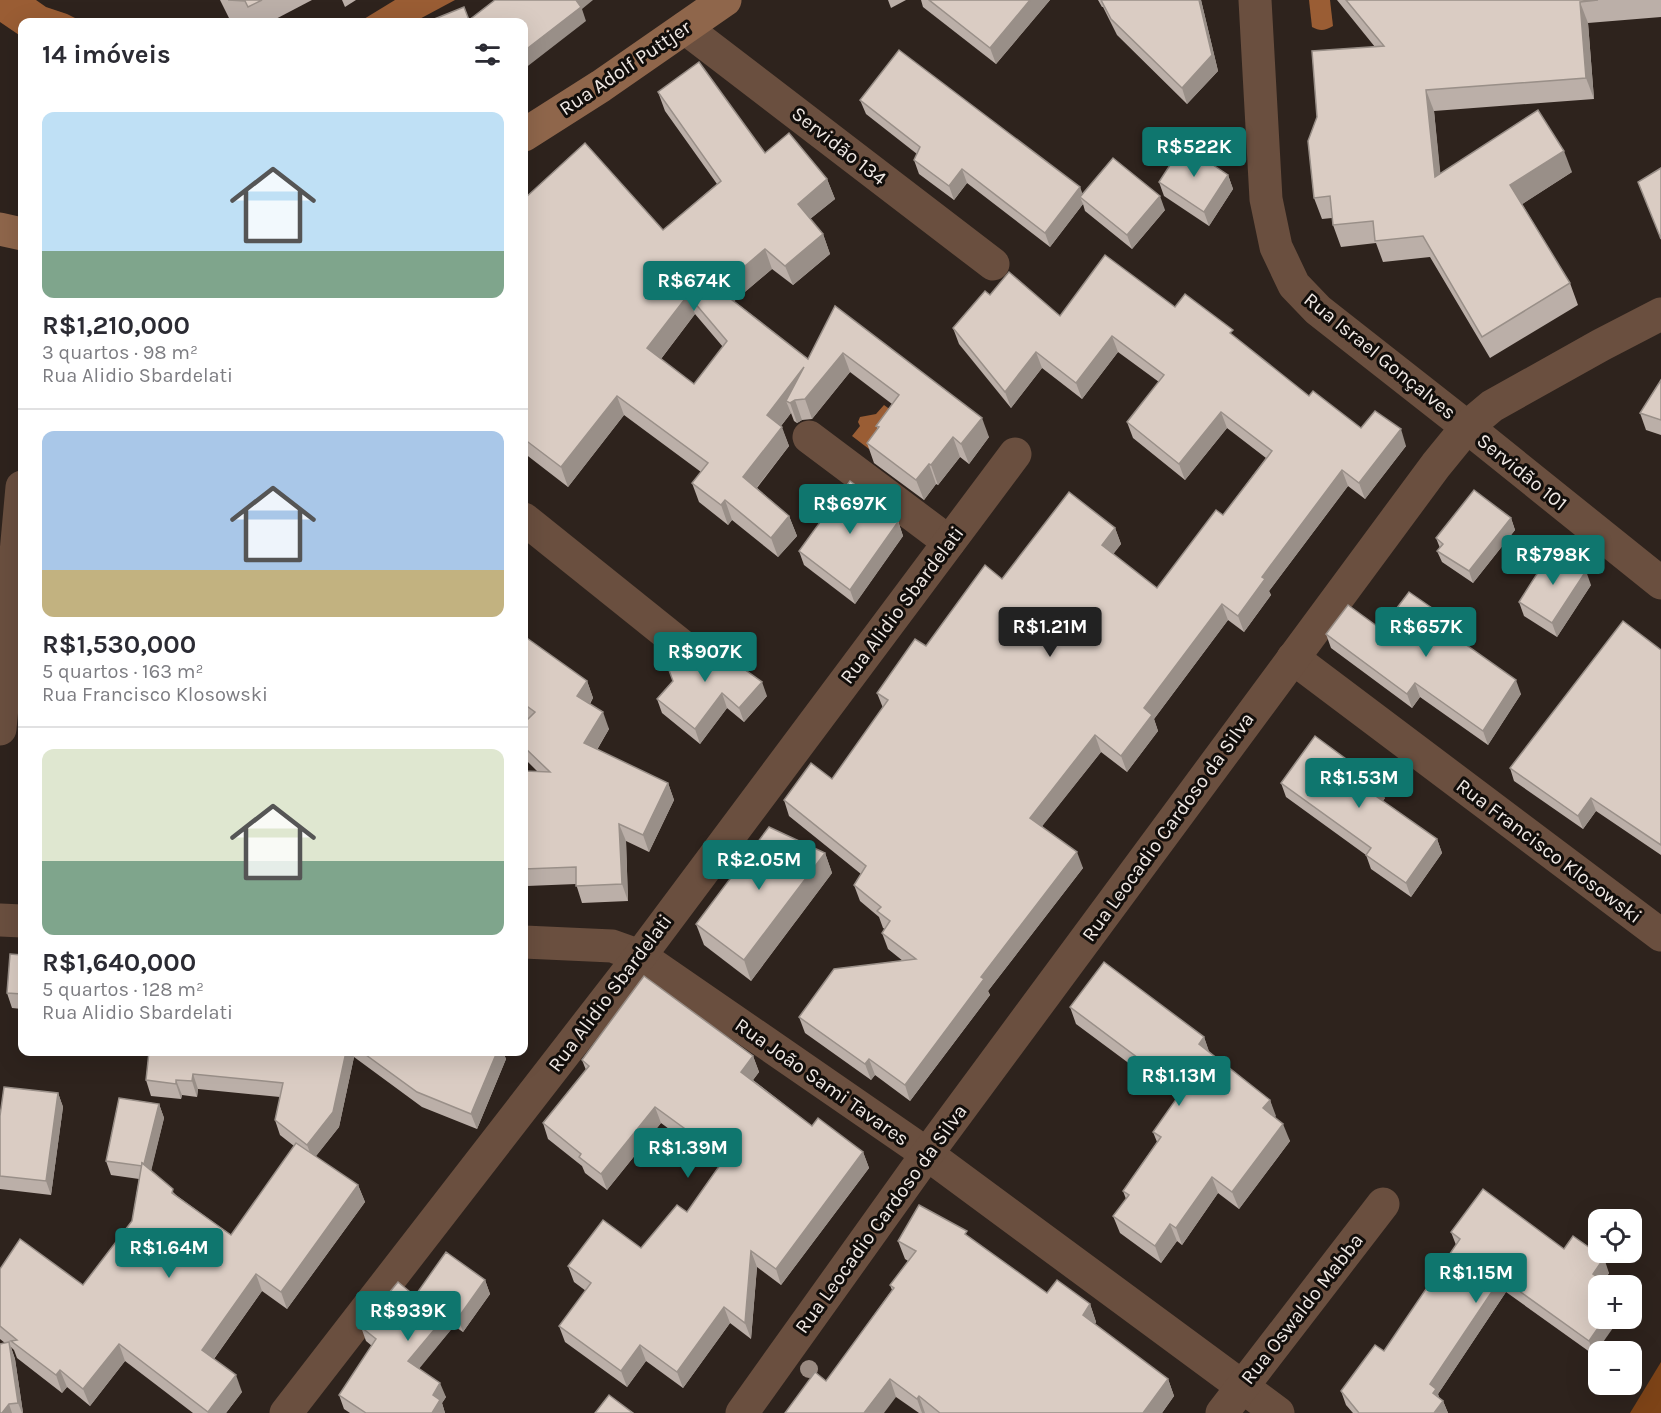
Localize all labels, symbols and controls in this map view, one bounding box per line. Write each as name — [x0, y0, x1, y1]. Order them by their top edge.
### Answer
street label: Rua Adolf Puttjer — [555, 15, 696, 120]
icon: filters — [471, 38, 504, 71]
text: 14 imóveis — [42, 39, 171, 70]
street label: Servidão 134 — [787, 102, 891, 190]
pin: R$522K — [1145, 127, 1243, 178]
text: R$522K — [1156, 135, 1232, 158]
icon: home — [219, 151, 327, 259]
pin: R$674K — [645, 261, 743, 312]
text: R$674K — [657, 269, 731, 292]
street label: Rua Israel Gonçalves — [1299, 288, 1461, 424]
text: R$1,210,000 — [42, 310, 190, 341]
text: 3 quartos · 98 m² — [42, 341, 198, 364]
text: Rua Alidio Sbardelati — [42, 364, 233, 387]
street label: Servidão 101 — [1472, 429, 1572, 515]
icon: home — [219, 470, 327, 578]
pin: R$697K — [801, 484, 899, 535]
text: R$697K — [813, 492, 887, 515]
street label: Rua Alidio Sbardelati — [835, 522, 969, 688]
pin: R$798K — [1504, 535, 1602, 586]
text: R$798K — [1516, 543, 1590, 566]
pin: R$1.21M — [995, 607, 1105, 658]
pin: R$657K — [1377, 607, 1475, 658]
text: R$1.21M — [1013, 615, 1087, 638]
text: R$657K — [1389, 615, 1463, 638]
text: R$1,530,000 — [42, 629, 196, 660]
pin: R$907K — [656, 632, 754, 683]
text: R$907K — [668, 640, 742, 663]
text: 5 quartos · 163 m² — [42, 660, 203, 683]
text: Rua Francisco Klosowski — [42, 683, 268, 706]
street label: Rua Leocadio Cardoso da Silva — [1077, 708, 1259, 946]
pin: R$1.53M — [1304, 758, 1414, 809]
text: R$1.53M — [1319, 766, 1399, 789]
street label: Rua Francisco Klosowski — [1452, 774, 1646, 928]
icon: home — [219, 788, 327, 896]
pin: R$2.05M — [704, 840, 814, 891]
text: R$2.05M — [717, 848, 801, 871]
street label: Rua Alidio Sbardelati — [543, 910, 677, 1076]
text: R$1,640,000 — [42, 947, 196, 978]
text: 5 quartos · 128 m² — [42, 978, 204, 1001]
text: Rua Alidio Sbardelati — [42, 1001, 233, 1024]
street label: Rua João Sami Tavares — [731, 1013, 913, 1151]
pin: R$1.13M — [1124, 1056, 1234, 1107]
text: R$1.13M — [1141, 1064, 1217, 1087]
street label: Rua Leocadio Cardoso da Silva — [790, 1100, 972, 1338]
pin: R$1.39M — [633, 1128, 743, 1179]
text: R$1.39M — [648, 1136, 728, 1159]
map controls — [1588, 1209, 1642, 1395]
button: locate — [1588, 1209, 1642, 1263]
pin: R$1.64M — [114, 1228, 224, 1279]
street label: Rua Oswaldo Mabba — [1236, 1229, 1368, 1389]
text: R$1.64M — [129, 1236, 209, 1259]
pin: R$1.15M — [1421, 1253, 1531, 1304]
text: R$1.15M — [1439, 1261, 1513, 1284]
button: + — [1588, 1275, 1642, 1329]
pin: R$939K — [359, 1291, 457, 1342]
text: R$939K — [370, 1299, 446, 1322]
button: − — [1588, 1341, 1642, 1395]

